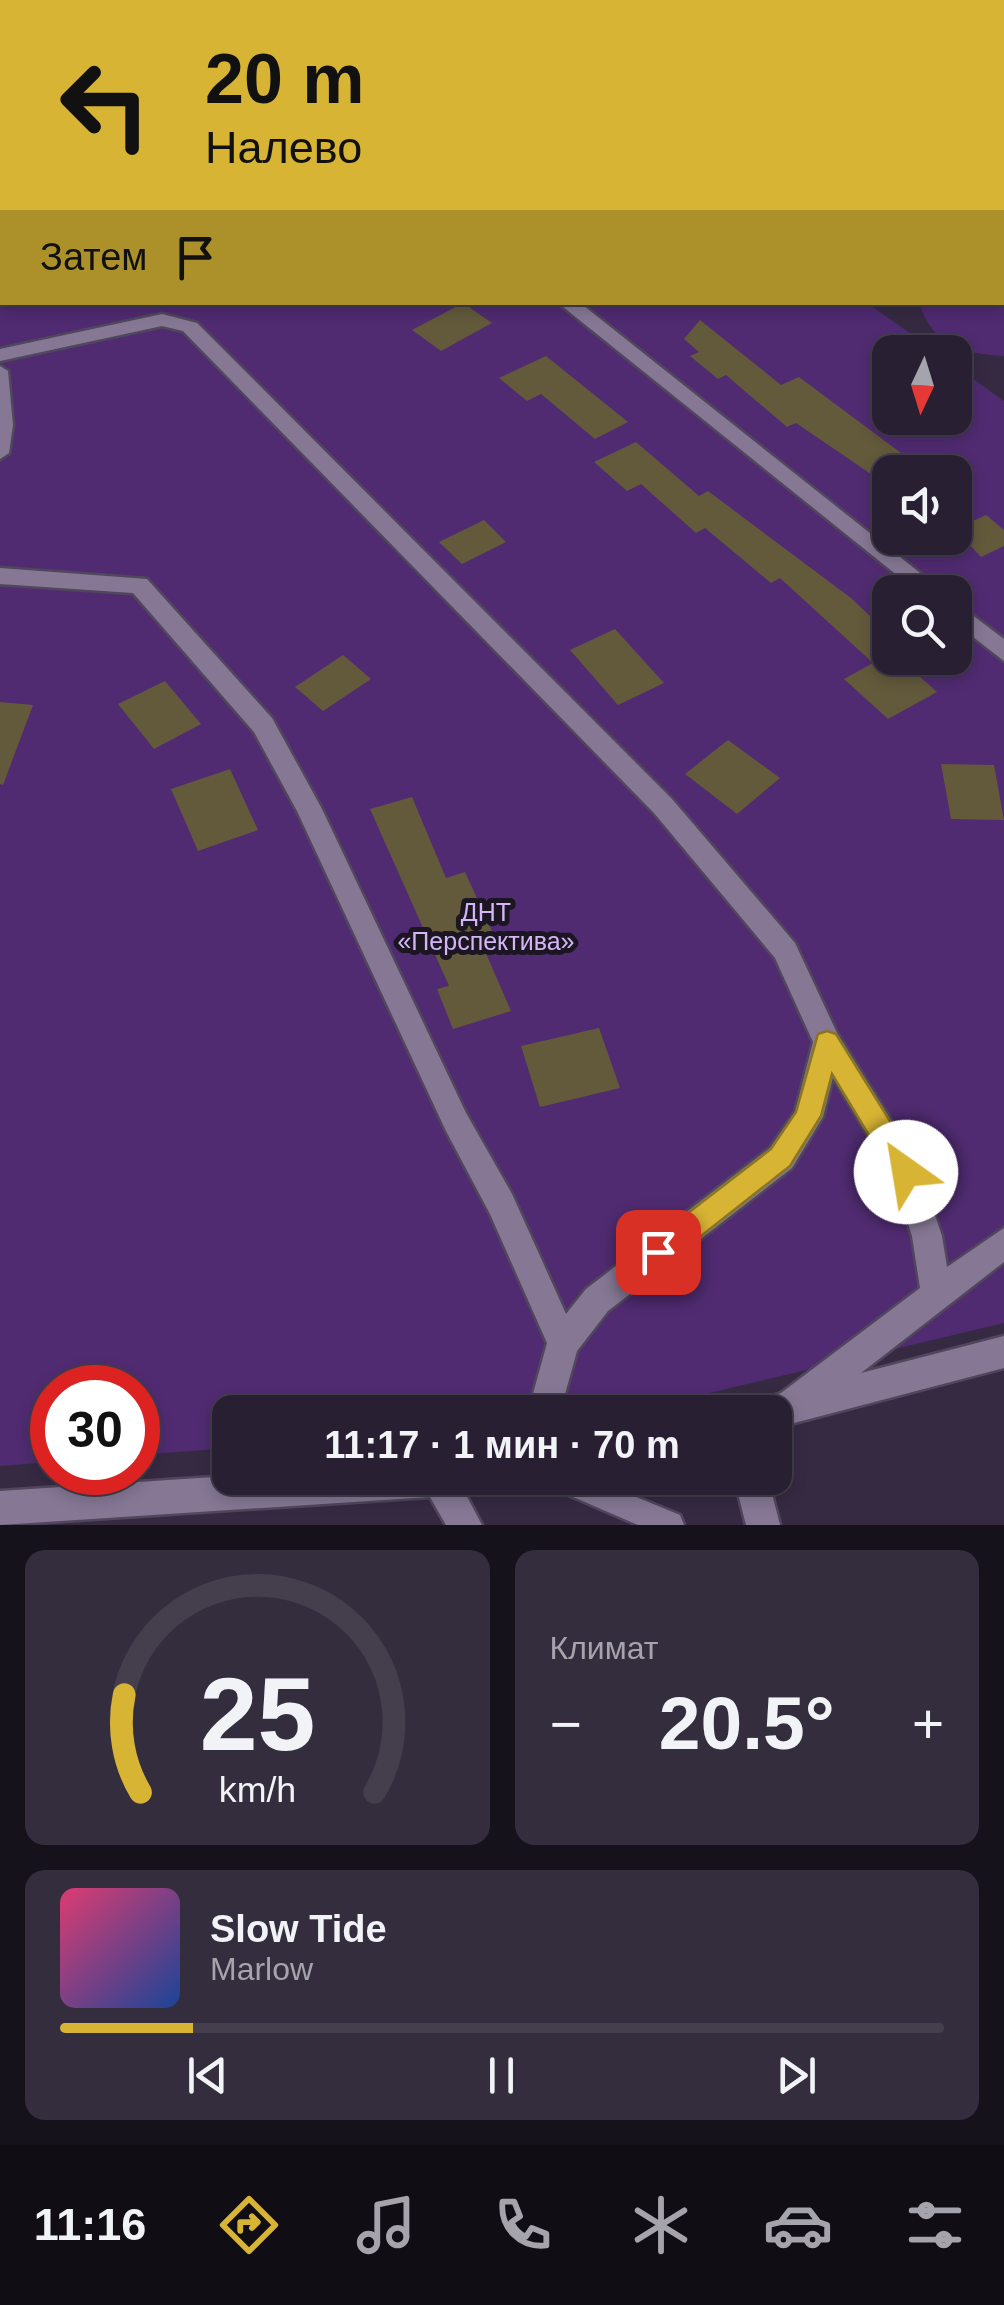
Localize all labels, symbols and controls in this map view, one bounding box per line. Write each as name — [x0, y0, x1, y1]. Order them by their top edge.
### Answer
icon: left — [40, 40, 170, 170]
text: 20 m — [205, 40, 365, 118]
text: Налево — [205, 122, 362, 173]
icon: arrive — [168, 230, 223, 285]
text: Затем — [40, 236, 148, 278]
north arrow — [872, 335, 972, 435]
map controls — [872, 335, 972, 675]
button: sound — [872, 455, 972, 555]
button: search — [872, 575, 972, 675]
park label: ДНТ «Перспектива» — [397, 898, 575, 955]
position arrow — [854, 1120, 958, 1224]
pin — [616, 1210, 701, 1295]
icon: arrive — [631, 1225, 686, 1280]
speed limit sign: 30 — [30, 1365, 160, 1495]
text: 11:17 · 1 мин · 70 m — [324, 1424, 680, 1466]
text: Климат — [550, 1630, 658, 1666]
text: 25 — [199, 1656, 315, 1772]
text: 20.5° — [659, 1681, 835, 1765]
text: − — [550, 1693, 582, 1755]
text: + — [912, 1693, 944, 1755]
text: km/h — [219, 1770, 296, 1810]
text: Slow Tide — [210, 1908, 387, 1950]
text: Marlow — [210, 1951, 313, 1987]
icon: previous — [180, 2048, 235, 2103]
icon: pause — [474, 2048, 529, 2103]
icon: next — [769, 2048, 824, 2103]
icon: directions — [214, 2190, 284, 2260]
icon: music — [351, 2190, 421, 2260]
icon: phone — [488, 2190, 558, 2260]
icon: climate — [626, 2190, 696, 2260]
icon: car — [763, 2190, 833, 2260]
icon: filters — [900, 2190, 970, 2260]
text: 11:16 — [34, 2199, 146, 2250]

